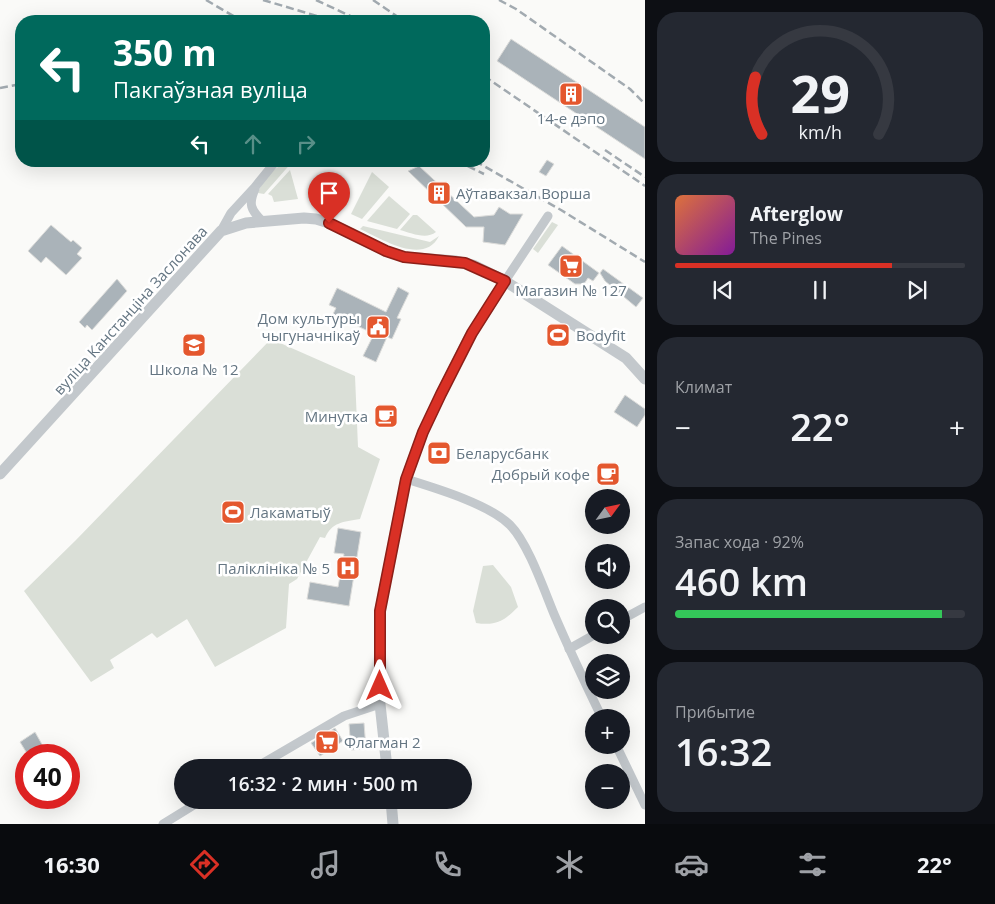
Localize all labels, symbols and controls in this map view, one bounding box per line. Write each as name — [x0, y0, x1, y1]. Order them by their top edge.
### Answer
text: 350 m — [113, 29, 217, 76]
icon: left — [30, 35, 95, 100]
text: 29 — [790, 57, 850, 128]
text: Пакгаўзная вуліца — [113, 74, 308, 104]
building icon: 14-е дэпо — [558, 81, 584, 107]
place label: 14-е дэпо — [537, 108, 605, 128]
text: km/h — [798, 120, 842, 144]
icon: left — [186, 130, 214, 158]
icon: ahead — [239, 130, 267, 158]
icon: right — [292, 130, 320, 158]
pin — [308, 172, 350, 223]
icon: arrive — [315, 179, 343, 207]
building icon: Аўтавакзал Ворша — [426, 180, 452, 206]
place label: Аўтавакзал Ворша — [456, 183, 591, 203]
text: Afterglow — [750, 201, 843, 227]
street label: вуліца Канстанціна Заслонава — [49, 221, 211, 399]
text: The Pines — [750, 227, 822, 249]
supermarket icon: Магазин № 127 — [558, 253, 584, 279]
icon: previous — [709, 276, 737, 304]
icon: pause — [806, 276, 834, 304]
icon: next — [903, 276, 931, 304]
place label: Магазин № 127 — [515, 280, 627, 300]
place label: Дом культуры чыгуначнікаў — [258, 308, 360, 345]
public building icon: Дом культуры чыгуначнікаў — [365, 314, 391, 340]
sports icon: Bodyfit — [545, 322, 571, 348]
place label: Bodyfit — [576, 325, 626, 345]
school or university icon: Школа № 12 — [181, 332, 207, 358]
place label: Школа № 12 — [149, 359, 239, 379]
text: Климат — [675, 376, 732, 398]
text: 22° — [790, 400, 850, 452]
cafe icon: Минутка — [373, 403, 399, 429]
place label: Минутка — [305, 406, 368, 426]
text: − — [675, 408, 691, 446]
text: + — [949, 408, 965, 446]
bank icon: Беларусбанк — [426, 440, 452, 466]
place label: Беларусбанк — [456, 443, 549, 463]
cafe icon: Добрый кофе — [595, 461, 621, 487]
place label: Добрый кофе — [492, 464, 590, 484]
north arrow — [585, 489, 630, 534]
map controls — [585, 489, 630, 809]
sports icon: Лакаматыў — [220, 499, 246, 525]
place label: Лакаматыў — [250, 502, 331, 522]
text: Запас хода · 92% — [675, 531, 804, 553]
button: sound — [585, 544, 630, 589]
hospital icon: Паліклініка № 5 — [335, 555, 361, 581]
text: 460 km — [675, 555, 808, 607]
place label: Паліклініка № 5 — [217, 558, 330, 578]
button: search — [585, 599, 630, 644]
button: layers — [585, 654, 630, 699]
position arrow — [353, 659, 405, 711]
text: Прибытие — [675, 701, 755, 723]
button: + — [585, 709, 630, 754]
text: 16:32 — [675, 725, 772, 777]
supermarket icon: Флагман 2 — [314, 729, 340, 755]
place label: Флагман 2 — [344, 732, 421, 752]
speed limit sign: 40 — [15, 744, 80, 809]
button: − — [585, 764, 630, 809]
text: 16:32 · 2 мин · 500 m — [228, 771, 418, 797]
icon: directions — [187, 847, 222, 882]
icon: music — [308, 847, 343, 882]
icon: phone — [430, 847, 465, 882]
icon: climate — [552, 847, 587, 882]
icon: car — [674, 847, 709, 882]
icon: filters — [795, 847, 830, 882]
text: 16:30 — [43, 849, 100, 879]
text: 22° — [917, 849, 952, 879]

